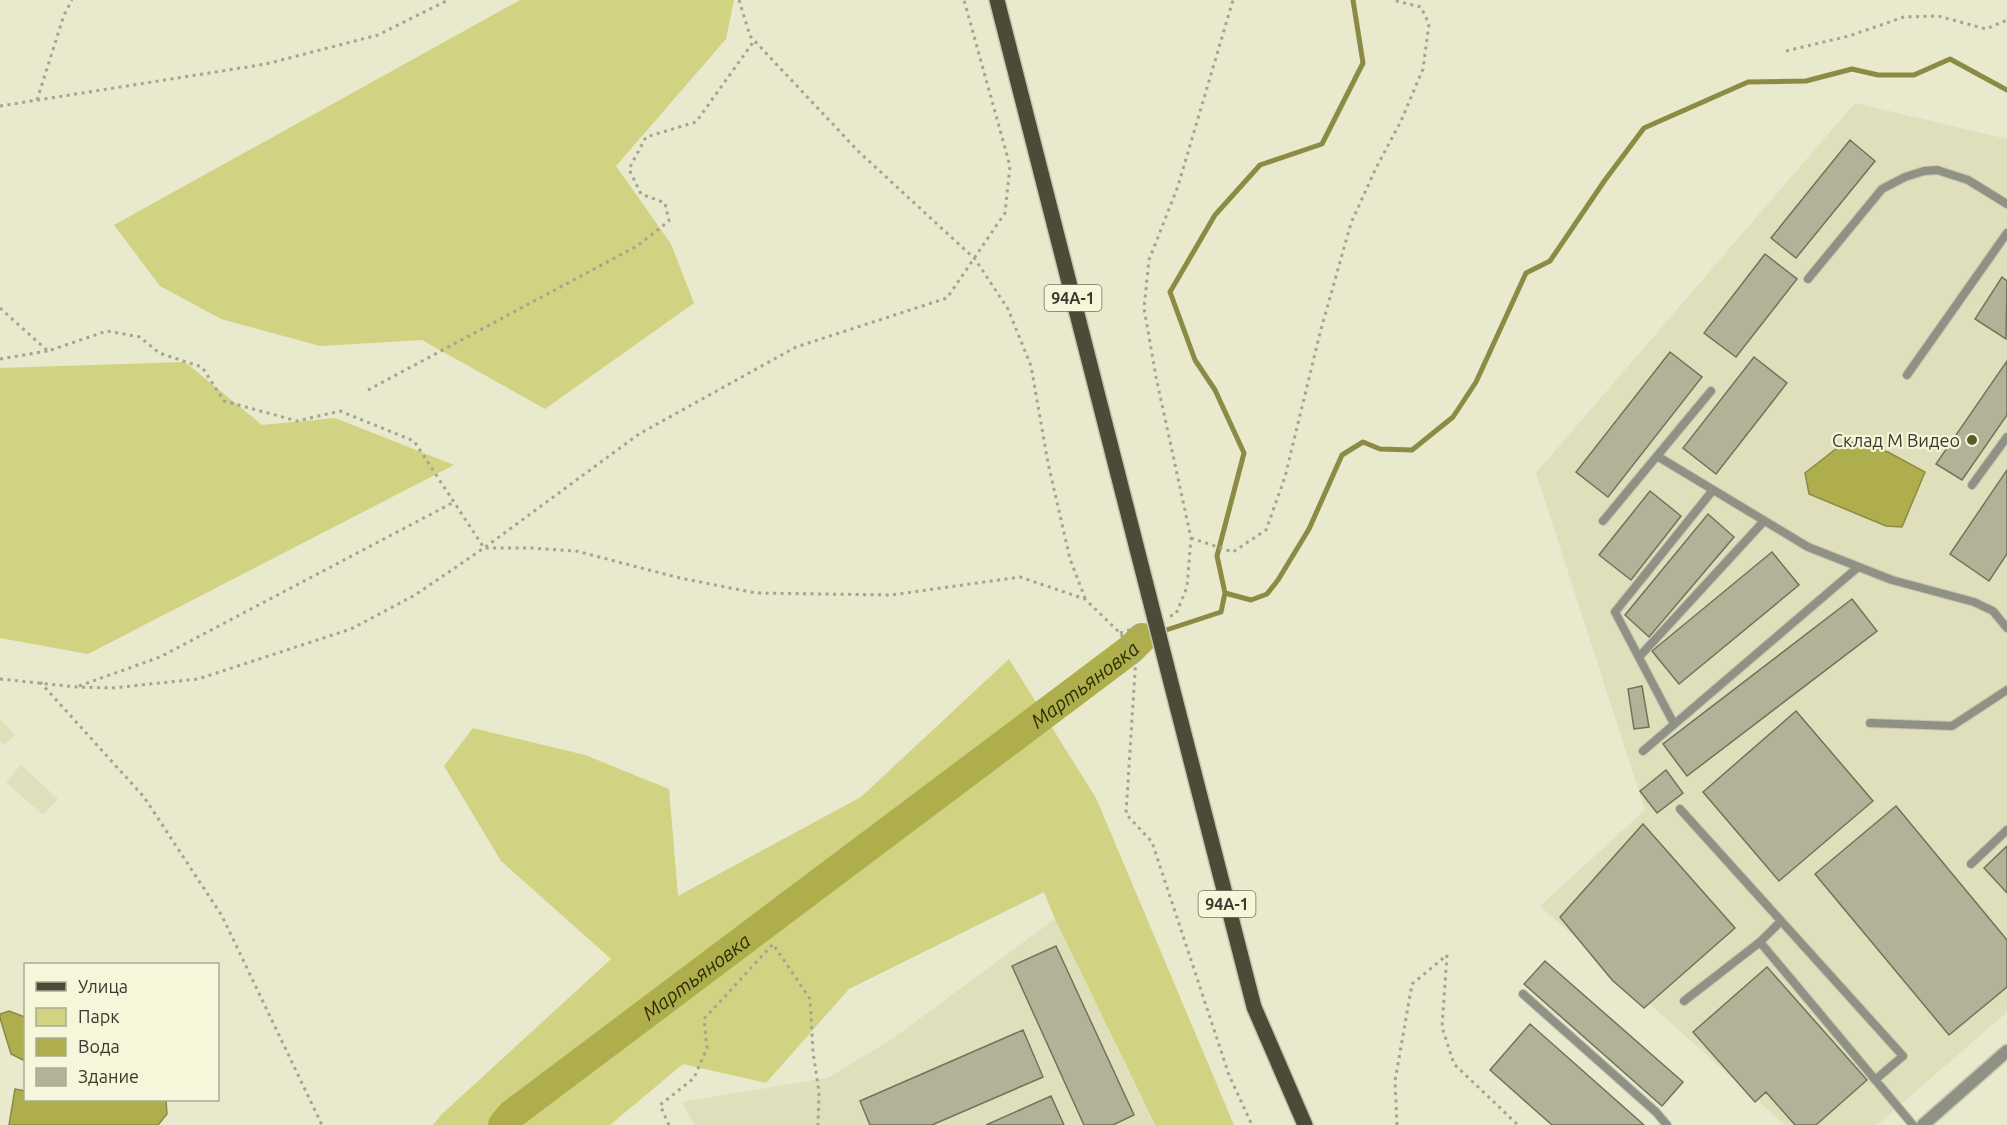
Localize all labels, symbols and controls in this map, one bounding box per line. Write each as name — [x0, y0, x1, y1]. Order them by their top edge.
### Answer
road number: 94А-1 — [1044, 285, 1102, 311]
place label: Склад М Видео — [1832, 430, 1960, 450]
marker: Склад М Видео — [1965, 433, 1979, 447]
water label: Мартьяновка — [1026, 636, 1144, 732]
road number: 94А-1 — [1198, 891, 1256, 917]
water label: Мартьяновка — [637, 928, 754, 1024]
legend — [24, 963, 219, 1101]
text: Улица — [78, 976, 128, 996]
text: Парк — [78, 1006, 119, 1026]
text: Вода — [78, 1036, 120, 1056]
text: Здание — [78, 1066, 139, 1086]

